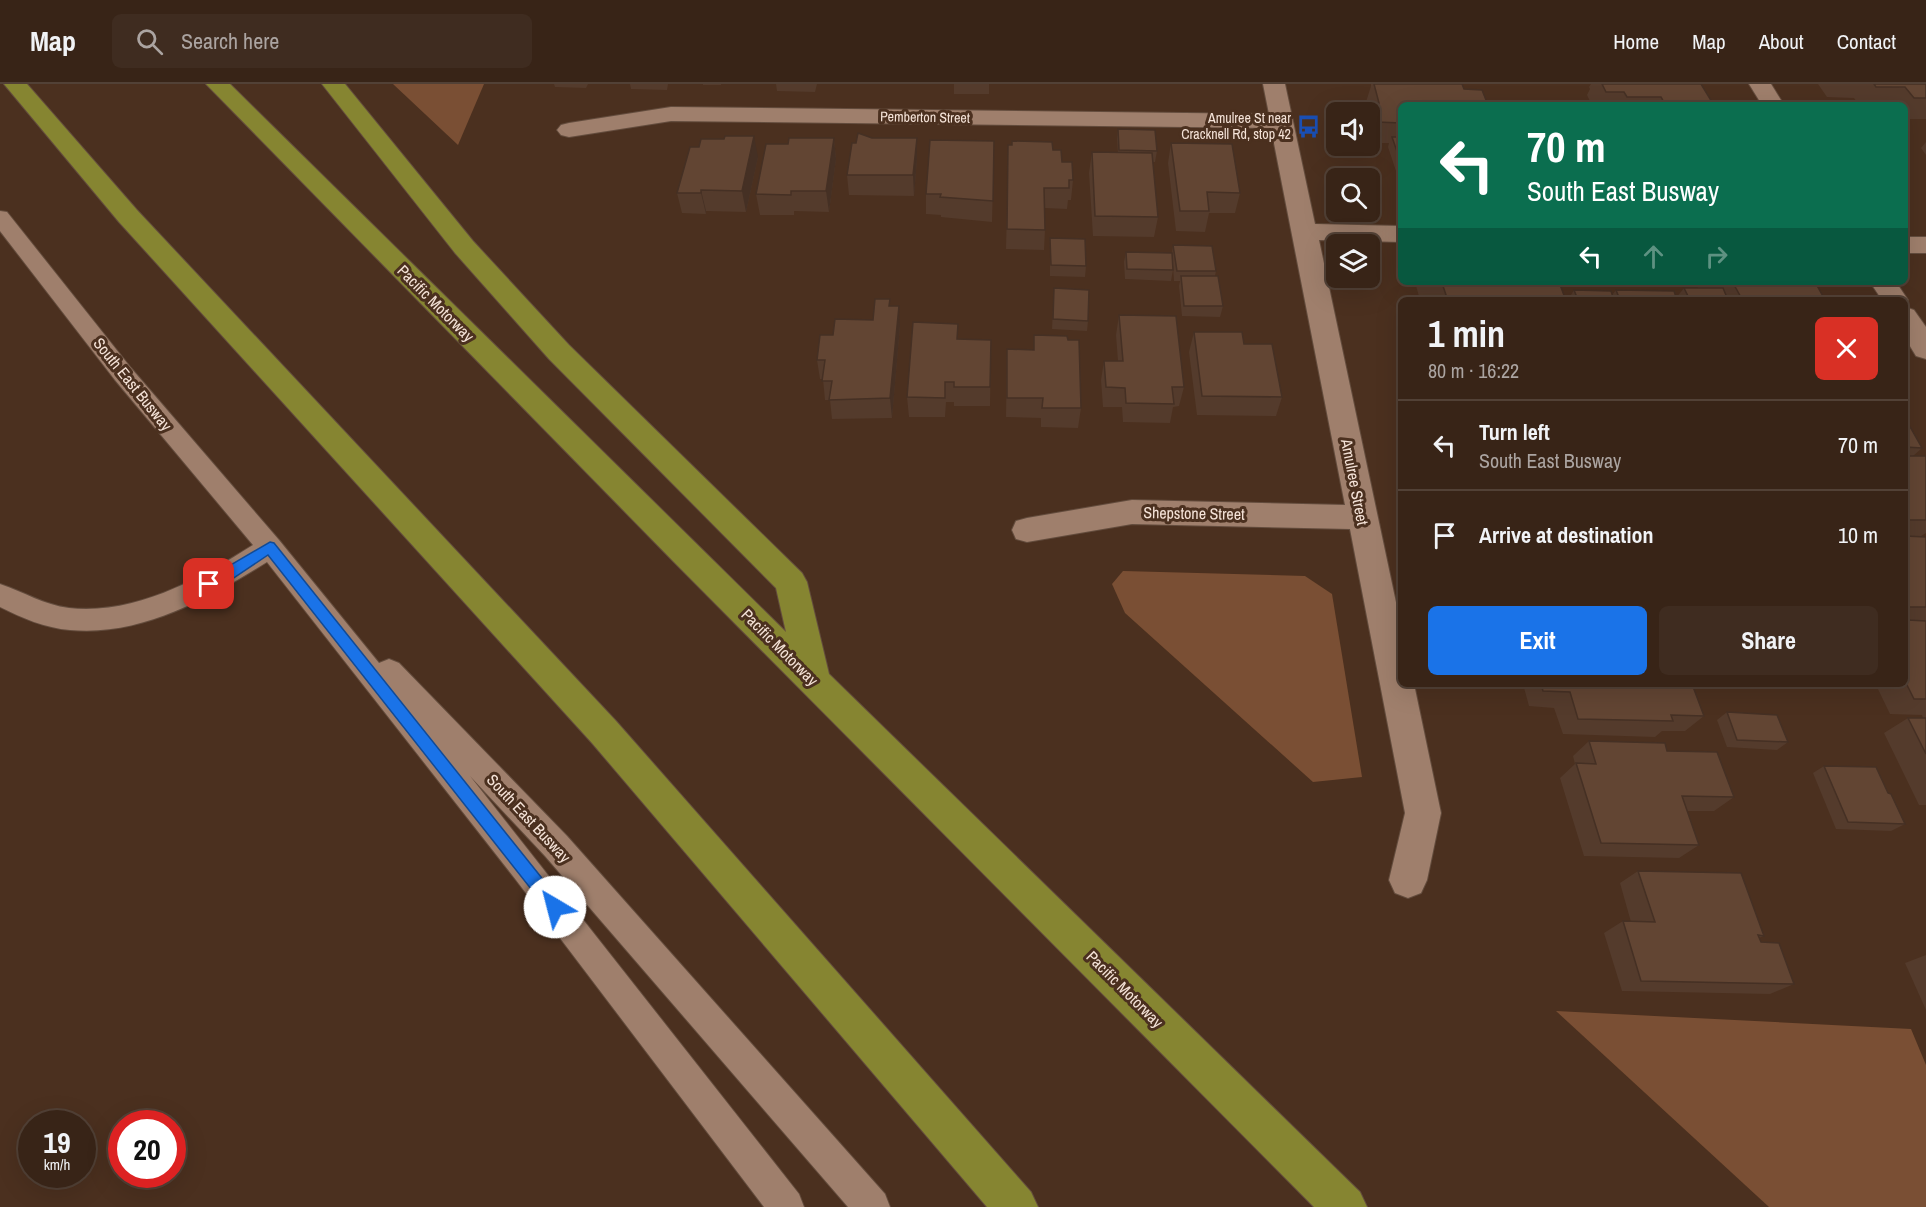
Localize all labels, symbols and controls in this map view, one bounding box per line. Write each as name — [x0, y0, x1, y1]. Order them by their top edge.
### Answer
search box — [112, 14, 532, 68]
text: Map — [30, 22, 76, 60]
icon: search — [133, 25, 166, 58]
text: Search here — [181, 26, 279, 56]
text: Home — [1613, 27, 1659, 56]
text: Map — [1692, 27, 1726, 56]
text: About — [1759, 27, 1804, 56]
text: Contact — [1837, 27, 1896, 56]
map controls — [1326, 102, 1380, 288]
button: sound — [1326, 102, 1380, 156]
street label: Pemberton Street — [880, 107, 970, 127]
place label: Amulree St near Cracknell Rd, stop 42 — [1181, 109, 1291, 143]
bus stop icon: Amulree St near Cracknell Rd, stop 42 — [1296, 113, 1322, 139]
text: 70 m — [1527, 119, 1606, 175]
icon: left — [1428, 126, 1506, 204]
button: search — [1326, 168, 1380, 222]
text: South East Busway — [1527, 173, 1719, 209]
button: layers — [1326, 234, 1380, 288]
icon: left — [1574, 240, 1607, 273]
icon: ahead — [1637, 240, 1670, 273]
icon: right — [1700, 240, 1733, 273]
street label: Pacific Motorway — [393, 260, 480, 347]
text: 1 min — [1428, 310, 1505, 358]
button: close — [1815, 317, 1878, 380]
street label: South East Busway — [89, 333, 178, 435]
text: 80 m · 16:22 — [1428, 357, 1519, 384]
text: Turn left — [1479, 417, 1550, 447]
icon: left — [1428, 429, 1461, 462]
text: 70 m — [1838, 430, 1878, 460]
street label: Amulree Street — [1336, 436, 1374, 527]
text: South East Busway — [1479, 447, 1621, 474]
street label: Shepstone Street — [1143, 501, 1245, 525]
icon: arrive — [1428, 519, 1461, 552]
text: Arrive at destination — [1479, 520, 1653, 550]
text: 10 m — [1838, 520, 1878, 550]
pin — [183, 558, 234, 609]
icon: arrive — [192, 567, 225, 600]
street label: Pacific Motorway — [737, 604, 824, 691]
button: Exit — [1428, 606, 1647, 675]
button: Share — [1659, 606, 1878, 675]
street label: South East Busway — [482, 769, 576, 867]
position arrow — [523, 875, 587, 939]
street label: Pacific Motorway — [1082, 946, 1169, 1033]
speed limit sign: 20 — [108, 1110, 186, 1188]
text: 19 — [43, 1122, 71, 1162]
text: km/h — [44, 1154, 70, 1175]

